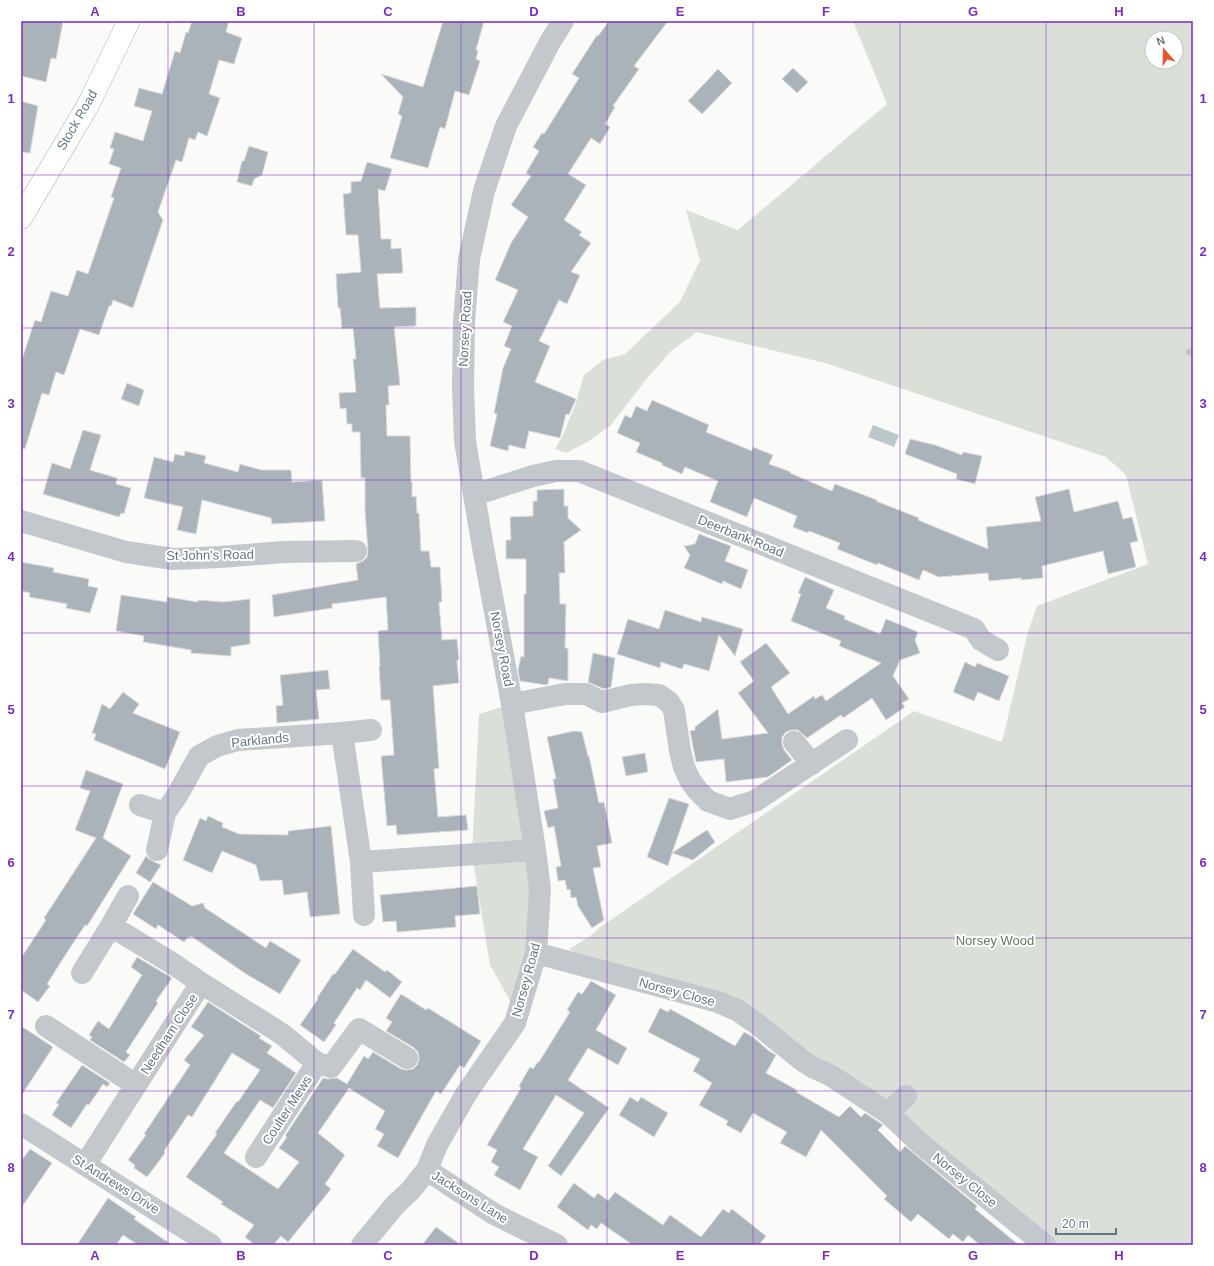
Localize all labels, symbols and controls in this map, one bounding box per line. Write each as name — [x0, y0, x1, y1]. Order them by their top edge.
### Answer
text: A — [90, 4, 100, 19]
text: B — [236, 4, 246, 19]
text: C — [383, 4, 393, 19]
text: D — [529, 4, 539, 19]
text: E — [676, 4, 685, 19]
text: F — [822, 4, 830, 19]
text: G — [968, 4, 978, 19]
text: H — [1114, 4, 1124, 19]
north arrow — [1144, 30, 1184, 70]
text: N — [1155, 34, 1166, 48]
street label: Stock Road — [54, 87, 100, 153]
text: 1 — [7, 91, 15, 106]
text: 1 — [1199, 91, 1207, 106]
text: 2 — [7, 244, 15, 259]
text: 2 — [1199, 244, 1207, 259]
street label: Norsey Road — [456, 291, 474, 367]
text: 3 — [7, 396, 15, 411]
text: 3 — [1199, 396, 1207, 411]
street label: Deerbank Road — [696, 512, 786, 560]
street label: St John's Road — [166, 547, 254, 563]
text: 4 — [7, 549, 15, 564]
text: 4 — [1199, 549, 1207, 564]
street label: Norsey Road — [487, 610, 517, 688]
text: 5 — [7, 702, 15, 717]
text: 5 — [1199, 702, 1207, 717]
street label: Parklands — [230, 729, 290, 750]
text: 6 — [7, 855, 15, 870]
text: 6 — [1199, 855, 1207, 870]
park label: Norsey Wood — [956, 933, 1034, 948]
street label: Norsey Road — [509, 941, 543, 1019]
street label: Norsey Close — [637, 975, 717, 1009]
street label: Needham Close — [137, 991, 201, 1077]
text: 7 — [7, 1007, 15, 1022]
text: 7 — [1199, 1007, 1207, 1022]
street label: Coulter Mews — [259, 1072, 315, 1147]
street label: Norsey Close — [930, 1150, 1000, 1210]
street label: St Andrews Drive — [70, 1151, 162, 1217]
text: 8 — [7, 1160, 15, 1175]
text: 8 — [1199, 1160, 1207, 1175]
street label: Jacksons Lane — [429, 1168, 511, 1226]
scale bar — [1056, 1210, 1116, 1236]
text: 20 m — [1062, 1217, 1089, 1231]
text: A — [90, 1248, 100, 1263]
text: B — [236, 1248, 246, 1263]
text: C — [383, 1248, 393, 1263]
text: D — [529, 1248, 539, 1263]
text: E — [676, 1248, 685, 1263]
text: F — [822, 1248, 830, 1263]
text: G — [968, 1248, 978, 1263]
text: H — [1114, 1248, 1124, 1263]

